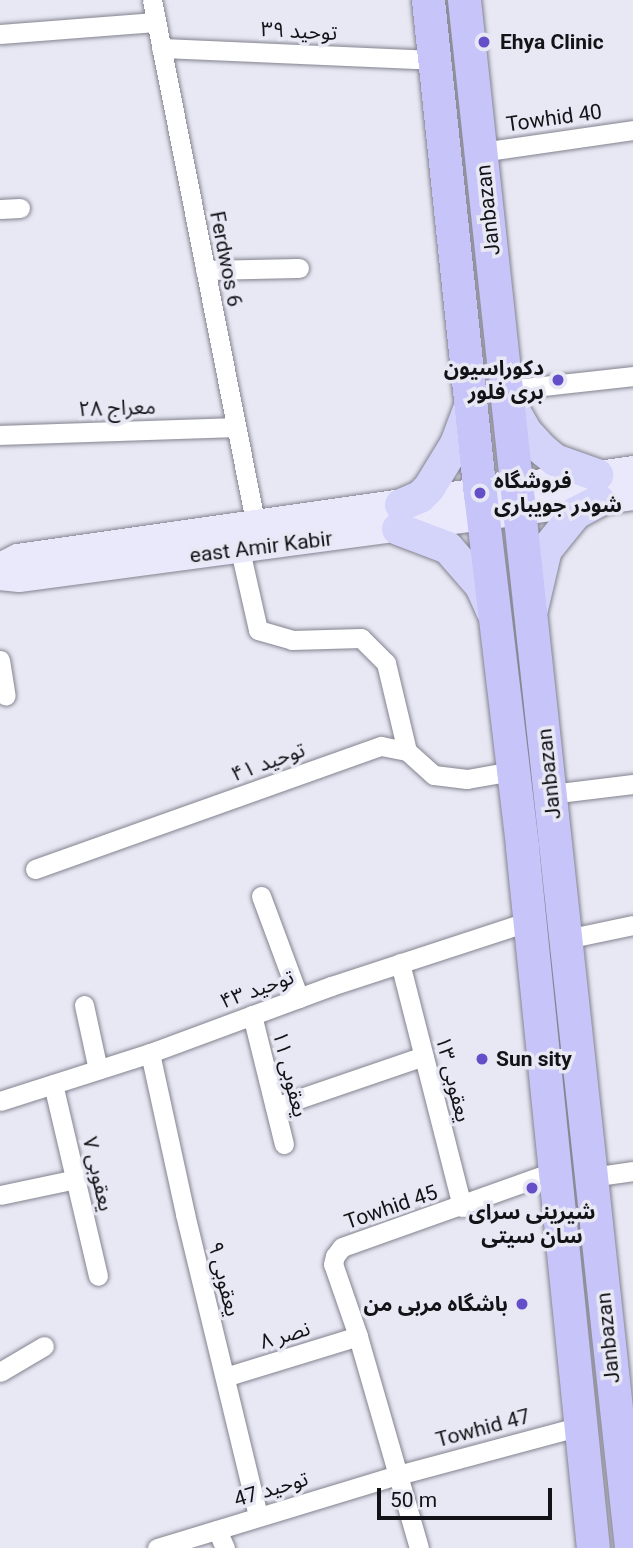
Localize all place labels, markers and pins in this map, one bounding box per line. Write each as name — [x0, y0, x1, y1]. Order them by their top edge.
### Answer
place label: Ehya Clinic — [500, 29, 604, 55]
marker: Ehya Clinic — [474, 32, 494, 52]
place label: دکوراسیون بری فلور — [444, 355, 544, 405]
marker: دکوراسیون بری فلور — [550, 372, 566, 388]
place label: فروشگاه شودر جویباری — [494, 468, 622, 518]
marker: فروشگاه شودر جویباری — [472, 485, 488, 501]
place label: Sun sity — [496, 1046, 572, 1072]
marker: Sun sity — [474, 1051, 490, 1067]
marker: شیرینی سرای سان سیتی — [524, 1180, 540, 1196]
place label: شیرینی سرای سان سیتی — [469, 1199, 595, 1249]
place label: باشگاه مربی من — [363, 1291, 508, 1317]
marker: باشگاه مربی من — [514, 1296, 530, 1312]

